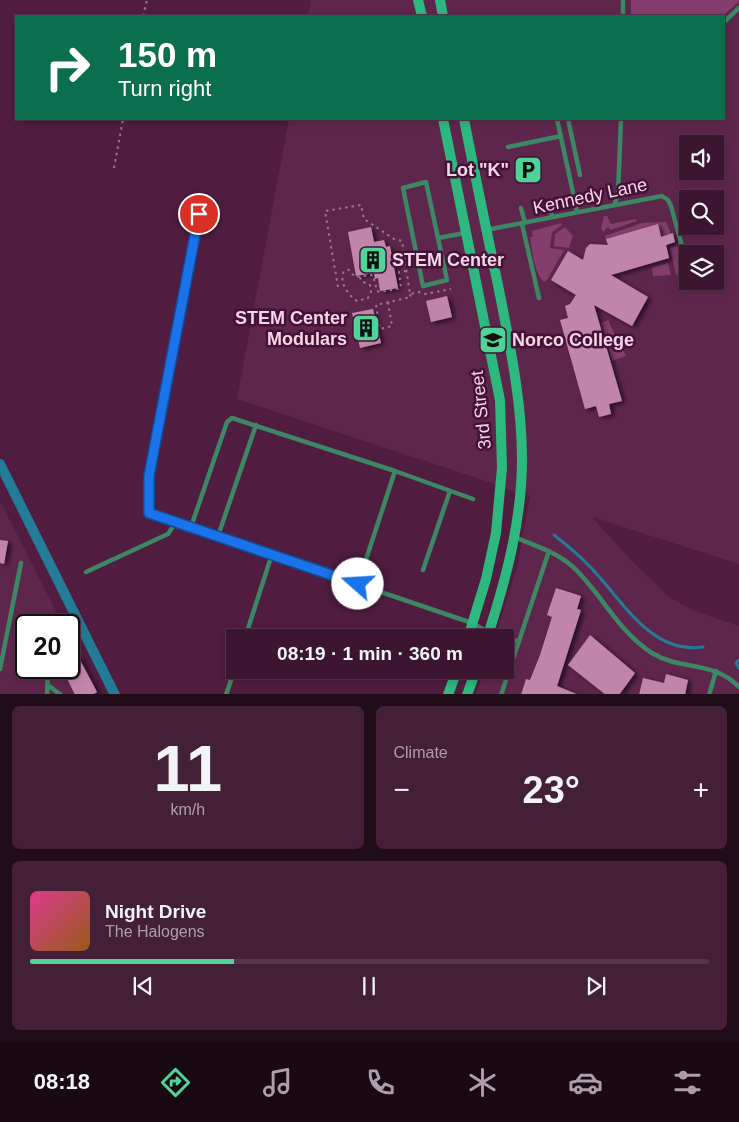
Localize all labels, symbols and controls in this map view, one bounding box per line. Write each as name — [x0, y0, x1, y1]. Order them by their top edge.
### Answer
icon: right — [35, 35, 100, 100]
text: 150 m — [118, 35, 217, 74]
text: Turn right — [118, 76, 211, 101]
map controls — [679, 135, 724, 290]
button: sound — [679, 135, 724, 180]
parking icon: Lot "K" — [513, 155, 543, 185]
place label: Lot "K" — [446, 160, 509, 180]
street label: Kennedy Lane — [531, 174, 649, 218]
button: search — [679, 190, 724, 235]
pin — [178, 193, 220, 235]
icon: arrive — [185, 200, 213, 228]
building icon: STEM Center — [358, 245, 388, 275]
button: layers — [679, 245, 724, 290]
place label: STEM Center — [392, 250, 504, 270]
place label: STEM Center Modulars — [235, 308, 347, 349]
building icon: STEM Center Modulars — [351, 313, 381, 343]
school or university icon: Norco College — [478, 325, 508, 355]
place label: Norco College — [512, 330, 634, 350]
street label: 3rd Street — [467, 370, 495, 450]
position arrow — [331, 557, 383, 609]
speed limit sign: 20 — [15, 614, 80, 679]
text: 08:19 · 1 min · 360 m — [277, 643, 463, 664]
text: 11 — [153, 732, 222, 805]
text: Climate — [394, 744, 448, 761]
text: 23° — [523, 769, 580, 811]
text: − — [394, 774, 410, 805]
text: + — [693, 774, 709, 805]
text: km/h — [170, 801, 205, 818]
text: Night Drive — [105, 901, 206, 922]
text: The Halogens — [105, 923, 205, 940]
icon: previous — [129, 972, 157, 1000]
icon: pause — [355, 972, 383, 1000]
icon: next — [582, 972, 610, 1000]
icon: directions — [158, 1065, 193, 1100]
icon: music — [260, 1065, 295, 1100]
icon: phone — [363, 1065, 398, 1100]
icon: climate — [465, 1065, 500, 1100]
icon: car — [568, 1065, 603, 1100]
icon: filters — [670, 1065, 705, 1100]
text: 08:18 — [34, 1069, 90, 1094]

